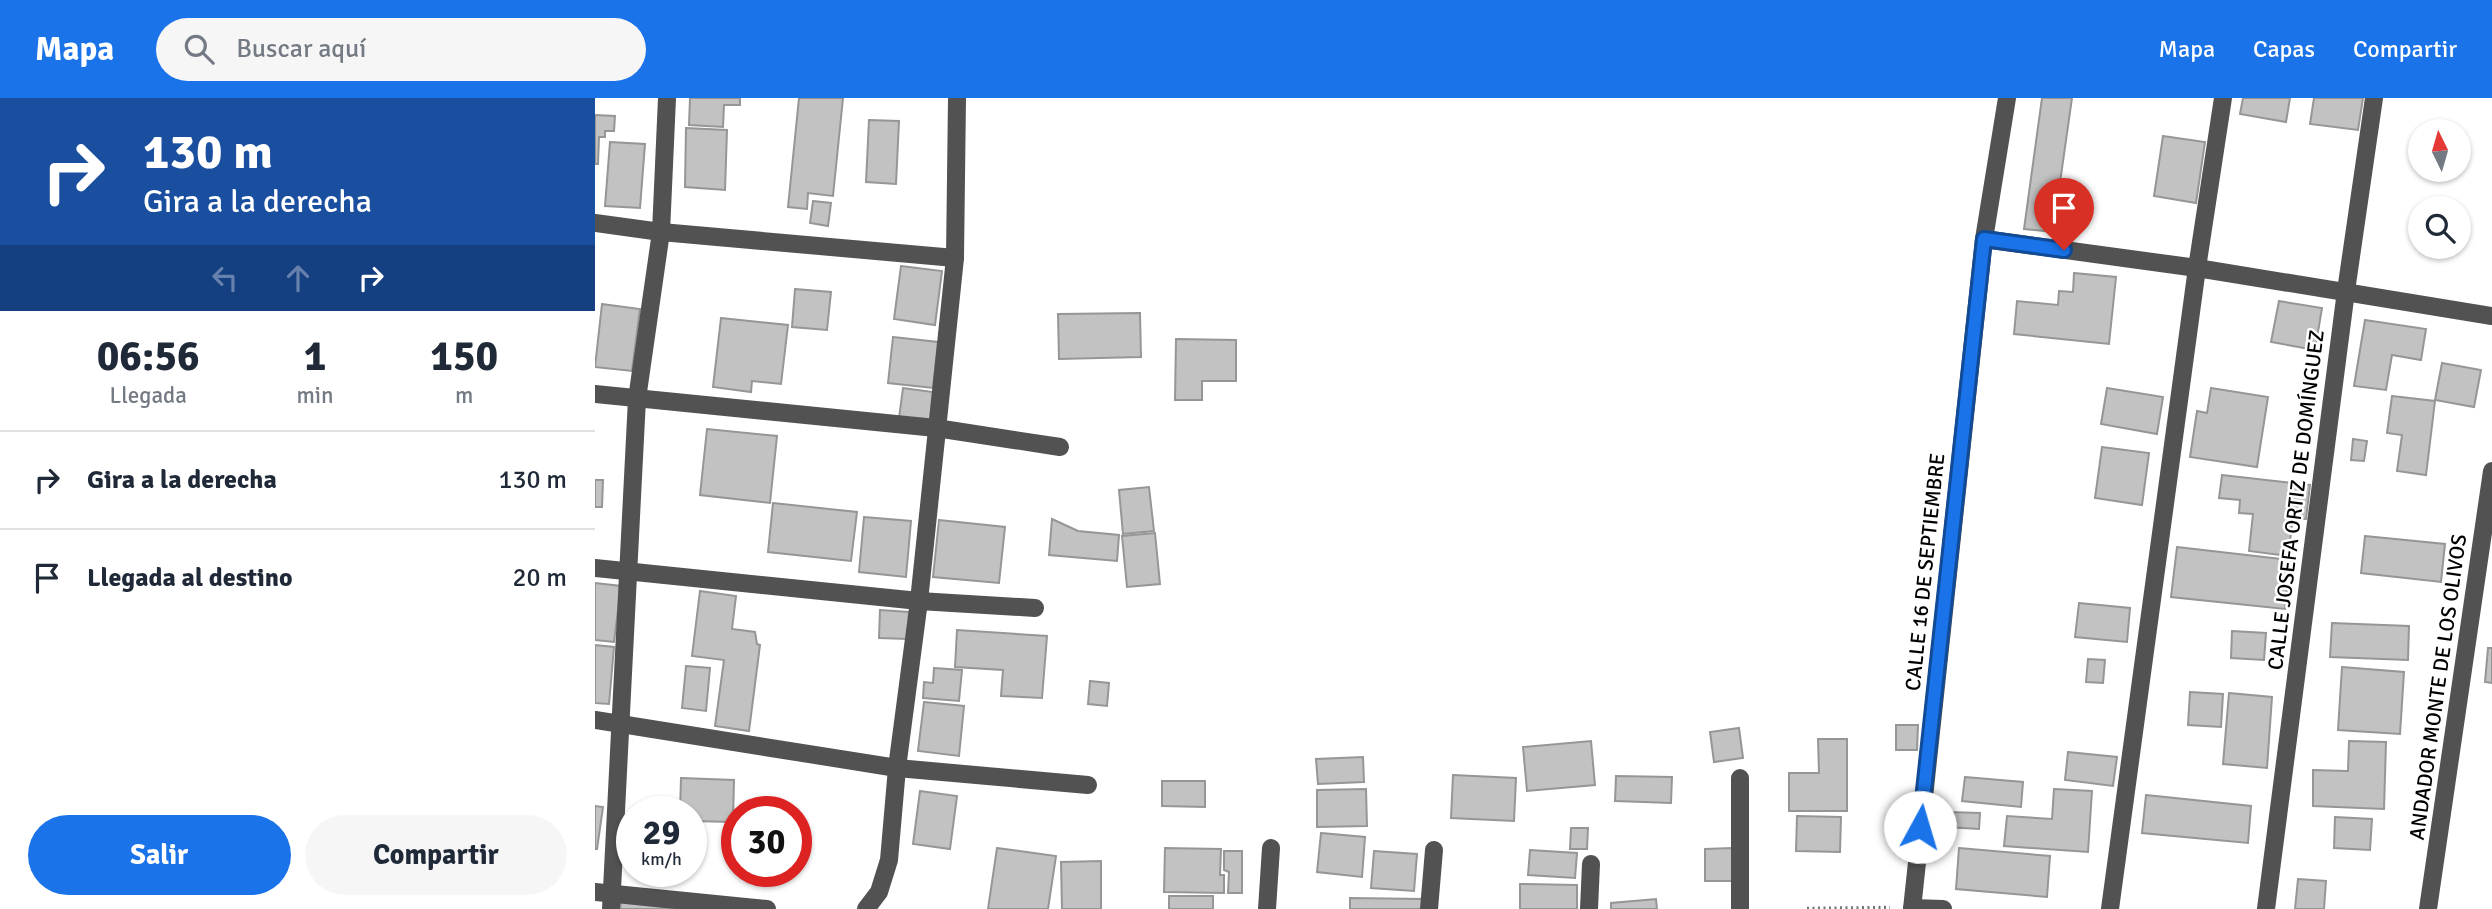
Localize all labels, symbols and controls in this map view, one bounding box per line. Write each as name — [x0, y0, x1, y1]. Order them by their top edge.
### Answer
search box — [156, 18, 646, 81]
text: Mapa — [35, 29, 114, 70]
icon: search — [180, 30, 218, 68]
text: Buscar aquí — [236, 33, 366, 65]
text: Mapa — [2159, 34, 2215, 64]
text: Capas — [2253, 34, 2315, 64]
text: Compartir — [2353, 34, 2457, 64]
north arrow — [2408, 119, 2471, 182]
map controls — [2408, 119, 2471, 259]
text: 130 m — [143, 122, 273, 182]
icon: right — [28, 126, 119, 217]
pin — [2034, 178, 2094, 250]
text: Gira a la derecha — [143, 182, 372, 221]
icon: arrive — [2045, 189, 2083, 227]
button: search — [2408, 196, 2471, 259]
icon: left — [206, 259, 244, 297]
icon: ahead — [279, 259, 317, 297]
icon: right — [352, 259, 390, 297]
street label: CALLE JOSEFA ORTIZ DE DOMÍNGUEZ — [2262, 328, 2330, 672]
text: 06:56 — [97, 331, 200, 382]
text: 1 — [304, 331, 326, 382]
text: 150 — [430, 331, 498, 382]
text: Llegada — [110, 381, 187, 410]
text: min — [296, 381, 334, 410]
text: m — [455, 381, 473, 410]
street label: CALLE 16 DE SEPTIEMBRE — [1900, 452, 1950, 692]
icon: right — [28, 461, 66, 499]
text: Gira a la derecha — [87, 464, 277, 496]
text: 130 m — [498, 464, 567, 496]
street label: ANDADOR MONTE DE LOS OLIVOS — [2404, 532, 2472, 842]
icon: arrive — [28, 559, 66, 597]
text: Llegada al destino — [87, 562, 293, 594]
text: 20 m — [512, 562, 567, 594]
position arrow — [1883, 790, 1957, 864]
speed limit sign: 30 — [721, 796, 812, 887]
text: 29 — [643, 811, 680, 854]
button: Salir — [28, 815, 291, 895]
button: Compartir — [305, 815, 567, 895]
text: km/h — [641, 848, 682, 870]

